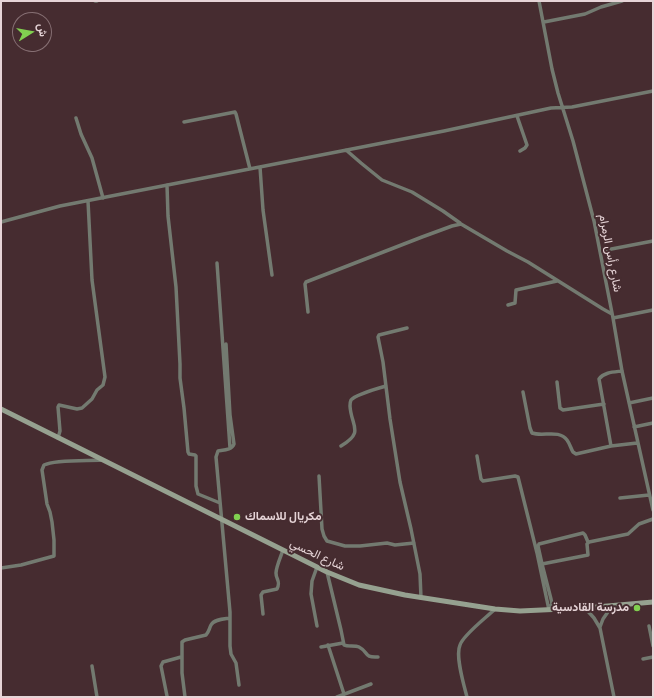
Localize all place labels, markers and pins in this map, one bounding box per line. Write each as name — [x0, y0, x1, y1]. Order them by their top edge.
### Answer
place label: مكريال للاسماك — [245, 510, 321, 524]
marker: مكريال للاسماك — [232, 512, 242, 522]
place label: مدرسة القادسية — [552, 601, 629, 615]
marker: مدرسة القادسية — [632, 603, 642, 613]

